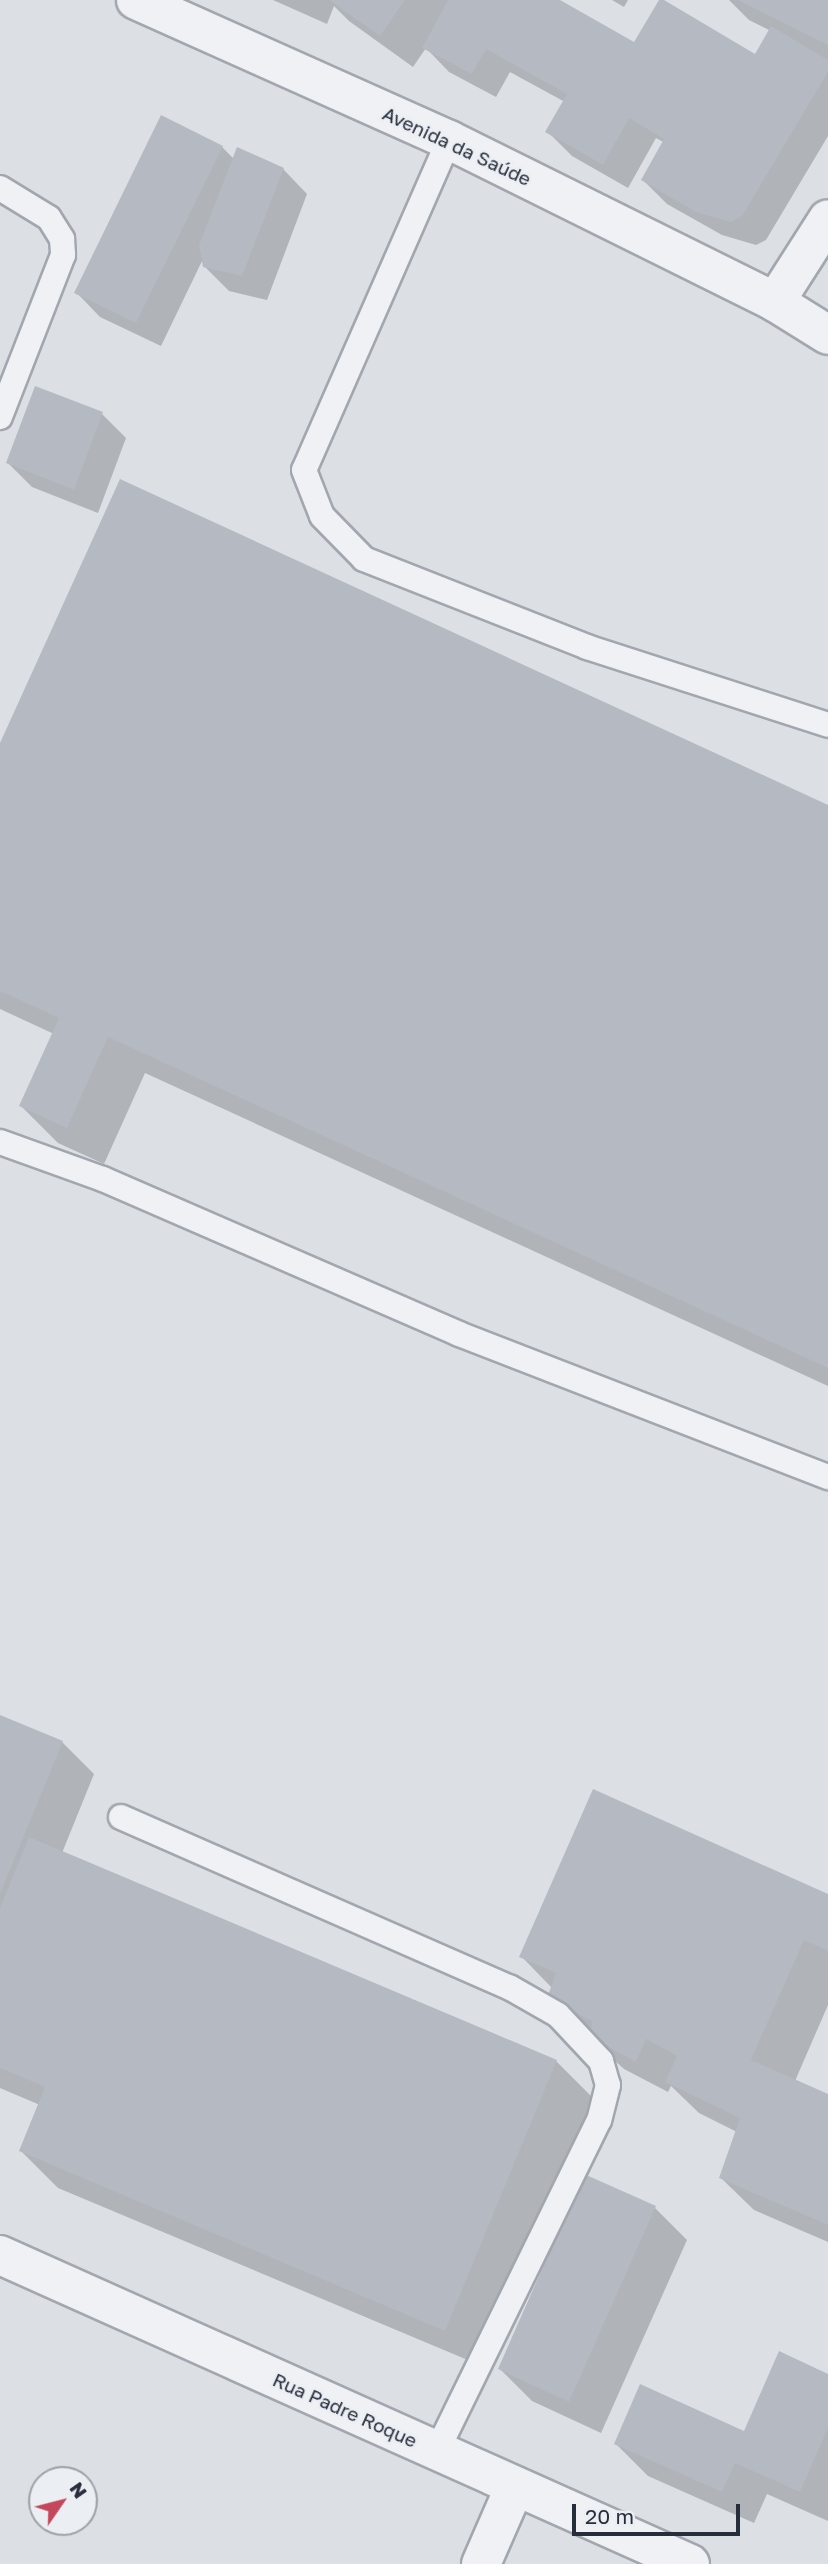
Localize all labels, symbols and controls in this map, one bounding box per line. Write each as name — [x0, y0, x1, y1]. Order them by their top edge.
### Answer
street label: Avenida da Saúde — [379, 102, 535, 190]
street label: Rua Padre Roque — [269, 2368, 421, 2452]
north arrow — [28, 2466, 98, 2536]
text: N — [65, 2477, 93, 2502]
scale bar — [576, 2490, 744, 2534]
text: 20 m — [585, 2503, 634, 2529]

